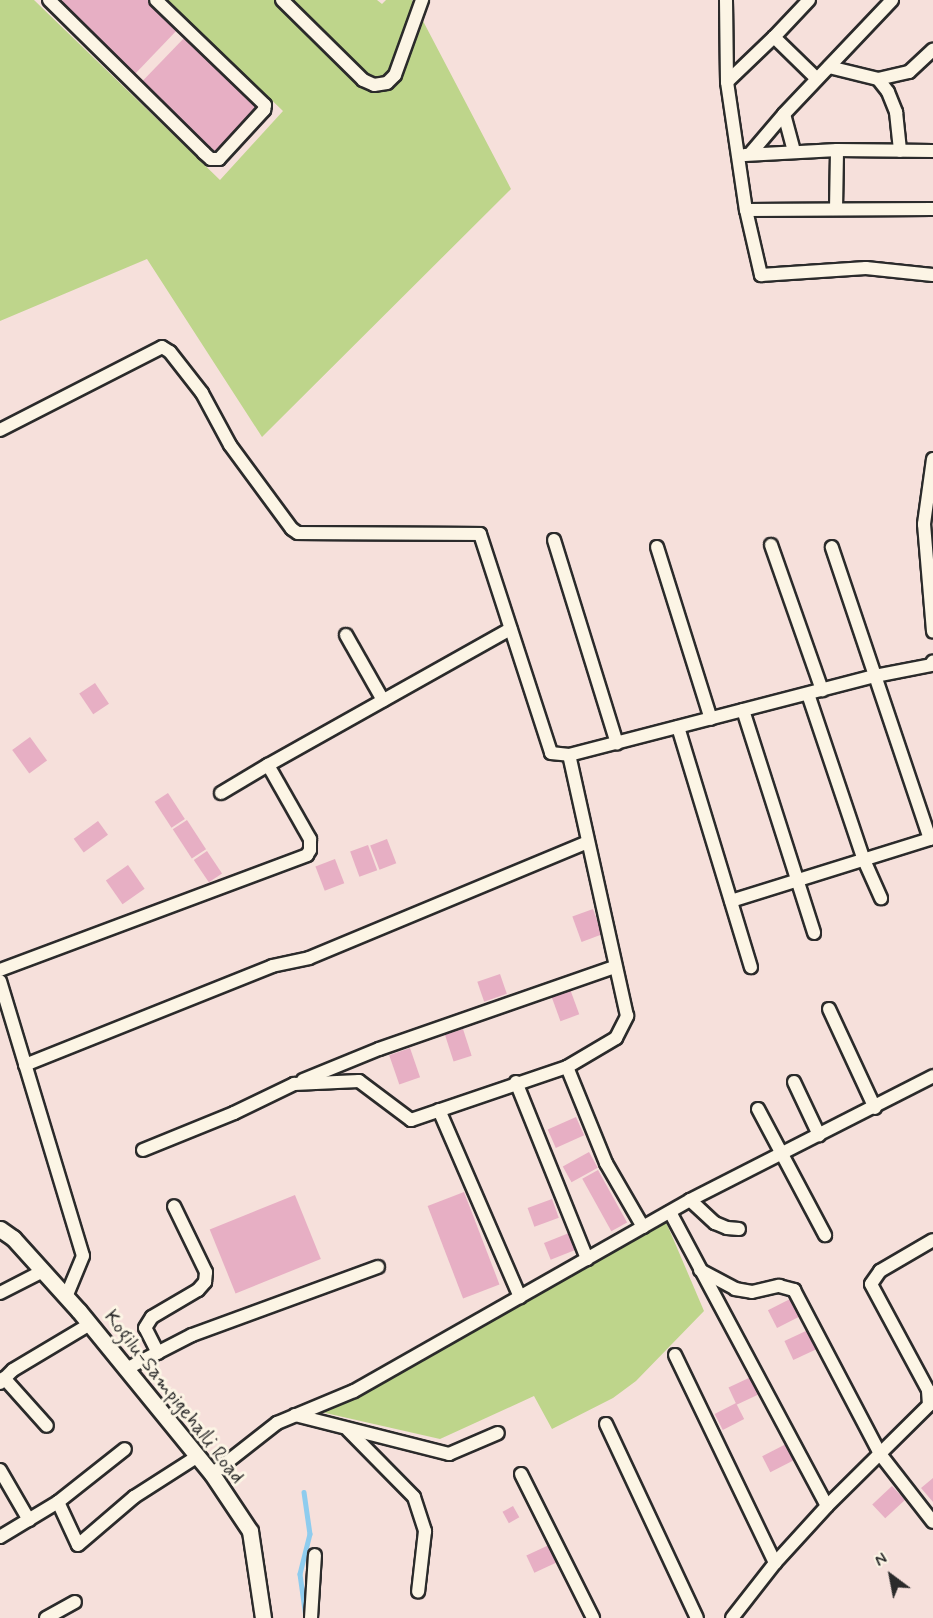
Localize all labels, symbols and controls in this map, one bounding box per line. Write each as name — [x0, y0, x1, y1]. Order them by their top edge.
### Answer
street label: Kogilu-Sampigehalli Road — [99, 1305, 249, 1489]
north arrow — [861, 1546, 921, 1606]
text: N — [871, 1549, 891, 1572]

